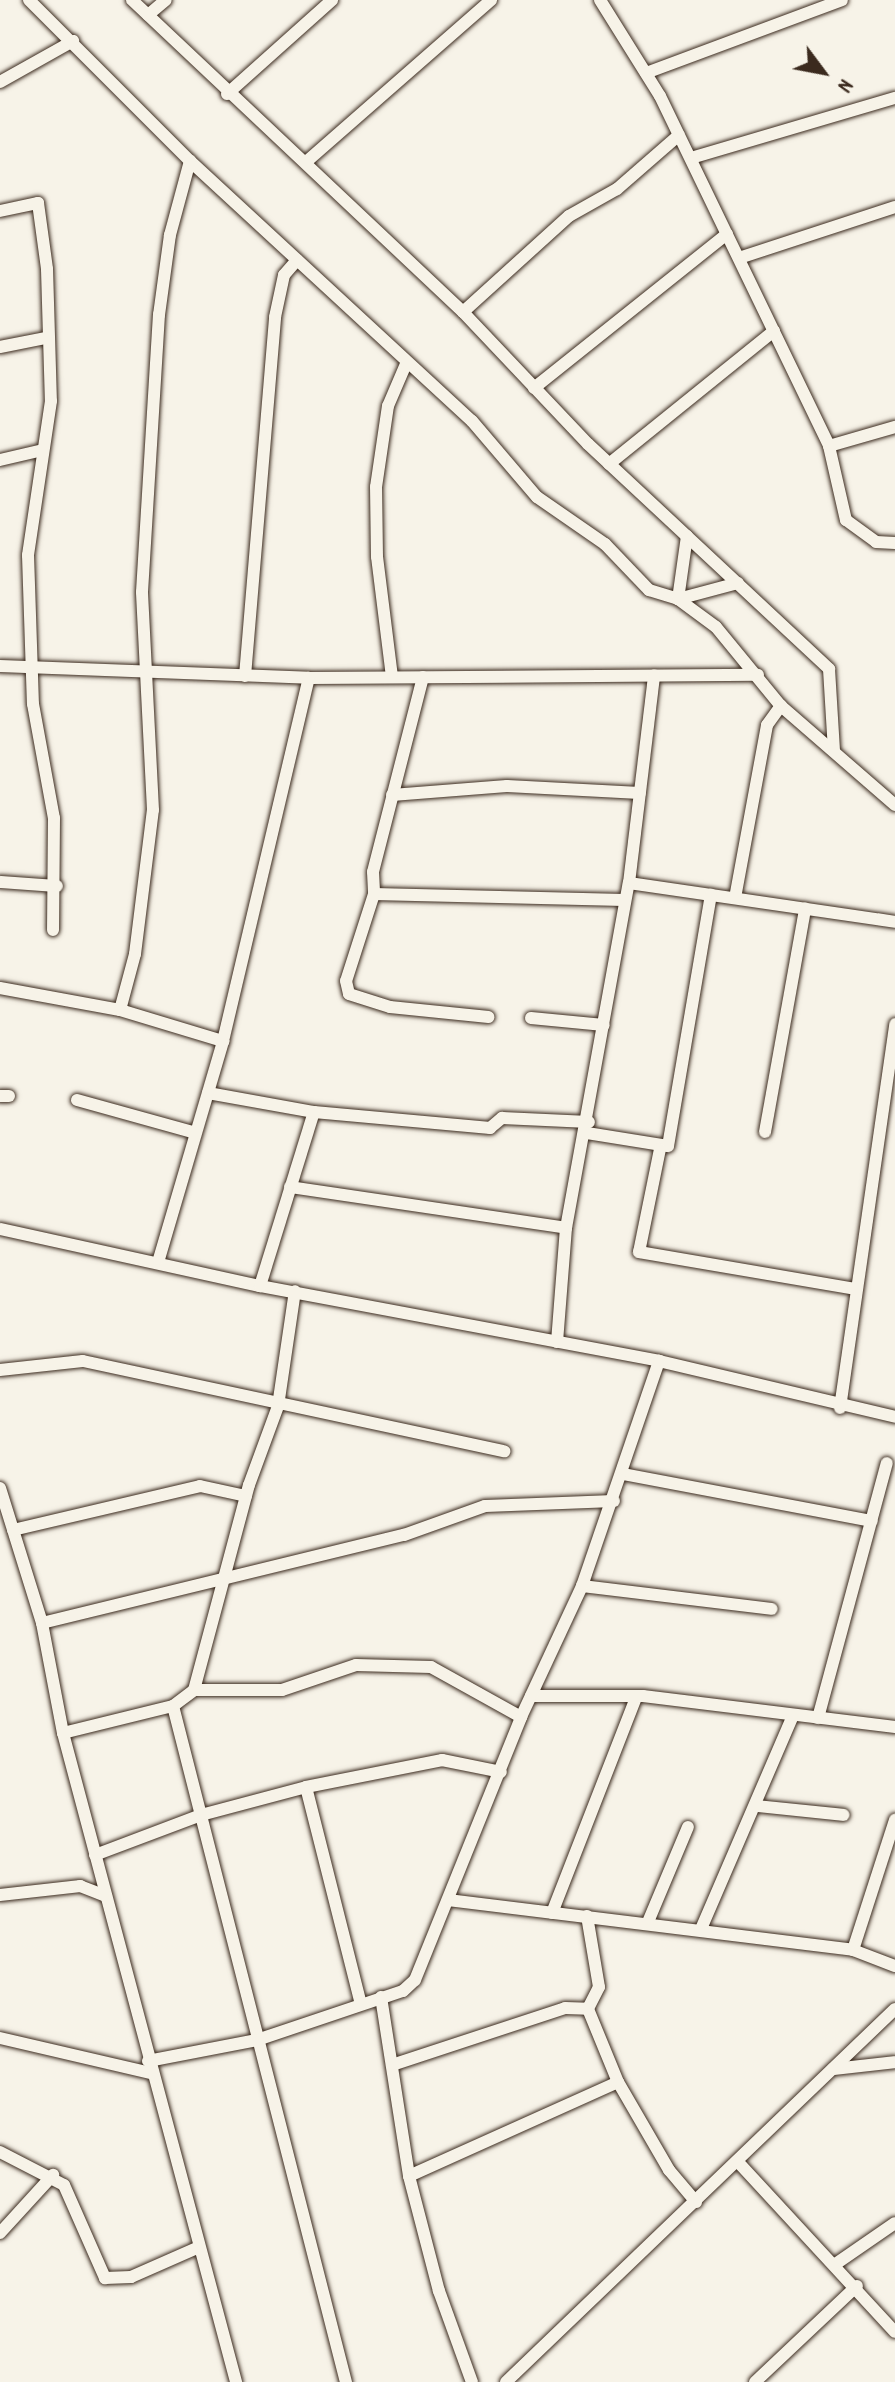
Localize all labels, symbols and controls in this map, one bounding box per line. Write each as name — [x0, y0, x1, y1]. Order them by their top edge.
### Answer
north arrow — [783, 32, 863, 112]
text: N — [828, 72, 860, 98]

